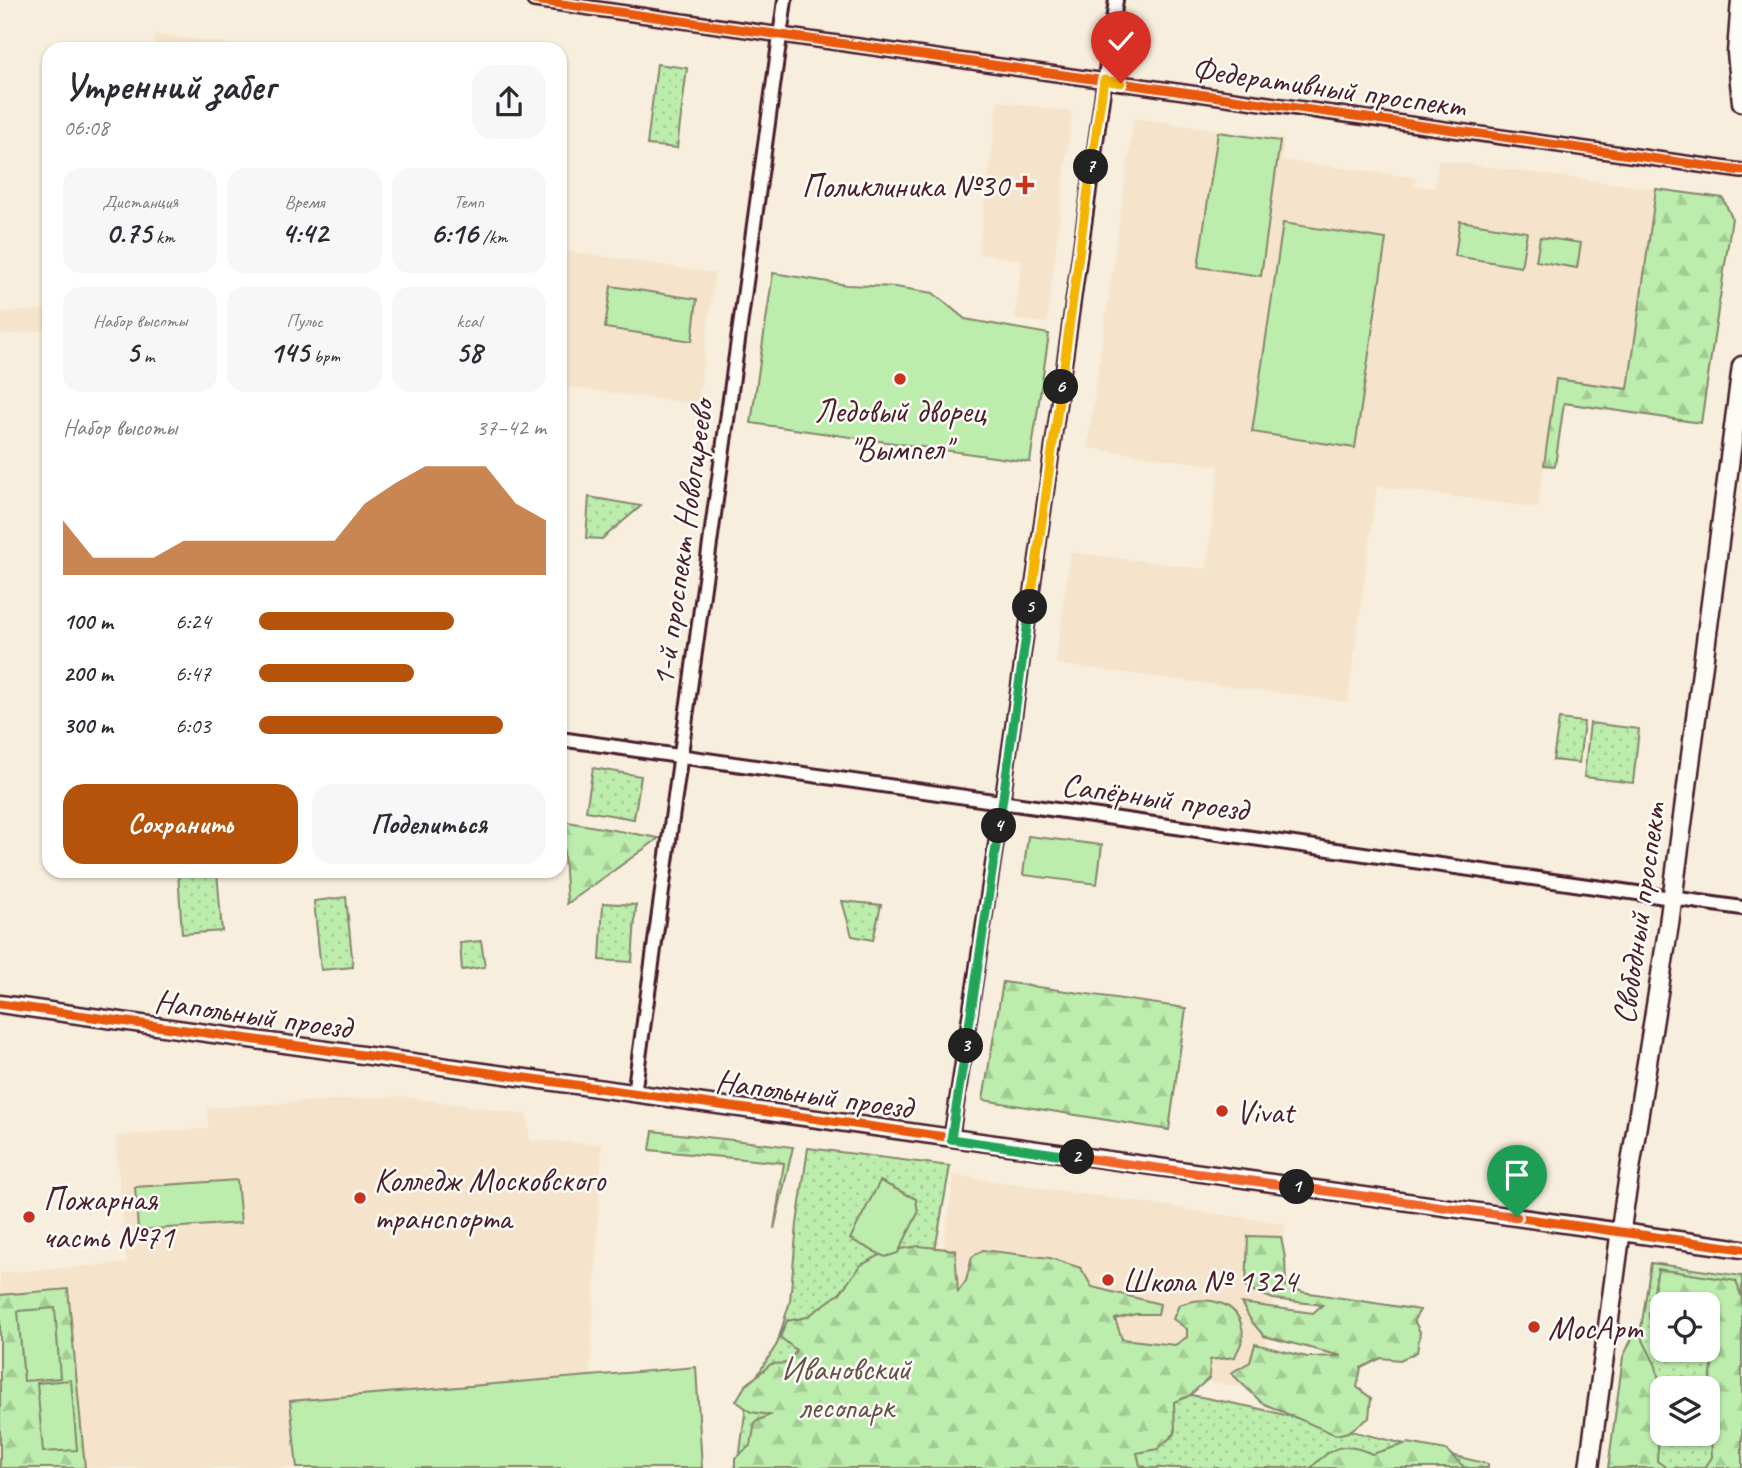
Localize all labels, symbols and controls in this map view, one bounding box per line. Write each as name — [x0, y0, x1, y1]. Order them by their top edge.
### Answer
pin — [1091, 11, 1151, 83]
icon: check — [1102, 22, 1140, 60]
street label: Федеративный проспект — [1189, 47, 1470, 127]
text: Утренний забег — [63, 63, 275, 110]
button: share — [472, 65, 546, 139]
text: 06:08 — [63, 113, 109, 142]
pin: 7 — [1074, 150, 1108, 184]
text: 7 — [1086, 154, 1095, 178]
place label: Поликлиника №30 — [801, 165, 1011, 207]
marker: Поликлиника №30 — [1015, 175, 1035, 195]
text: Дистанция — [102, 190, 178, 214]
text: Время — [284, 190, 325, 214]
text: Темп — [454, 190, 484, 214]
text: 0.75 — [106, 214, 152, 252]
text: 4:42 — [281, 214, 328, 252]
text: 6:16 — [430, 214, 478, 252]
text: km — [152, 225, 175, 249]
text: /km — [478, 225, 507, 249]
text: Набор высоты — [93, 309, 187, 333]
text: Пульс — [286, 309, 323, 333]
text: kcal — [456, 309, 481, 333]
text: 5 — [126, 333, 139, 371]
text: 145 — [269, 333, 309, 371]
text: 58 — [456, 333, 482, 371]
text: m — [139, 344, 154, 368]
text: bpm — [309, 344, 340, 368]
pin: 6 — [1044, 370, 1078, 404]
marker: Ледовый дворец "Вымпел" — [892, 371, 908, 387]
text: 6 — [1056, 374, 1065, 398]
place label: Ледовый дворец "Вымпел" — [814, 390, 987, 470]
street label: 1-й проспект Новогиреево — [641, 394, 723, 689]
text: Набор высоты — [63, 413, 177, 442]
text: 37–42 m — [476, 413, 546, 442]
pin: 5 — [1012, 590, 1048, 624]
text: 5 — [1025, 594, 1034, 618]
text: 100 m — [63, 607, 113, 636]
text: 6:24 — [175, 607, 211, 636]
text: 200 m — [63, 659, 113, 688]
text: 6:47 — [175, 659, 211, 688]
text: 300 m — [63, 711, 113, 740]
text: 6:03 — [175, 711, 211, 740]
street label: Сапёрный проезд — [1059, 763, 1254, 831]
button: Сохранить — [63, 784, 298, 864]
button: Поделиться — [312, 784, 546, 864]
street label: Свободный проспект — [1603, 798, 1676, 1027]
pin: 4 — [982, 808, 1016, 844]
text: 4 — [994, 813, 1003, 837]
street label: Напольный проезд — [152, 979, 357, 1049]
pin: 3 — [948, 1028, 984, 1064]
text: 3 — [961, 1033, 970, 1057]
street label: Напольный проезд — [713, 1059, 918, 1129]
place label: Vivat — [1236, 1091, 1297, 1133]
marker: Vivat — [1214, 1103, 1230, 1119]
pin: 2 — [1060, 1140, 1094, 1174]
text: 2 — [1072, 1144, 1081, 1168]
pin — [1487, 1145, 1547, 1217]
icon: arrive — [1498, 1156, 1536, 1194]
place label: Колледж Московского транспорта — [374, 1159, 607, 1239]
pin: 1 — [1280, 1170, 1314, 1204]
text: 1 — [1292, 1174, 1301, 1198]
place label: Пожарная часть №71 — [43, 1178, 176, 1258]
marker: Колледж Московского транспорта — [352, 1190, 368, 1206]
marker: Пожарная часть №71 — [21, 1209, 37, 1225]
place label: Школа № 1324 — [1122, 1260, 1301, 1302]
marker: Школа № 1324 — [1100, 1272, 1116, 1288]
map controls — [1650, 1292, 1720, 1446]
button: locate — [1650, 1292, 1720, 1362]
place label: МосАрт — [1548, 1307, 1644, 1349]
marker: МосАрт — [1526, 1319, 1542, 1335]
park label: Ивановский лесопарк — [781, 1348, 913, 1428]
button: layers — [1650, 1376, 1720, 1446]

